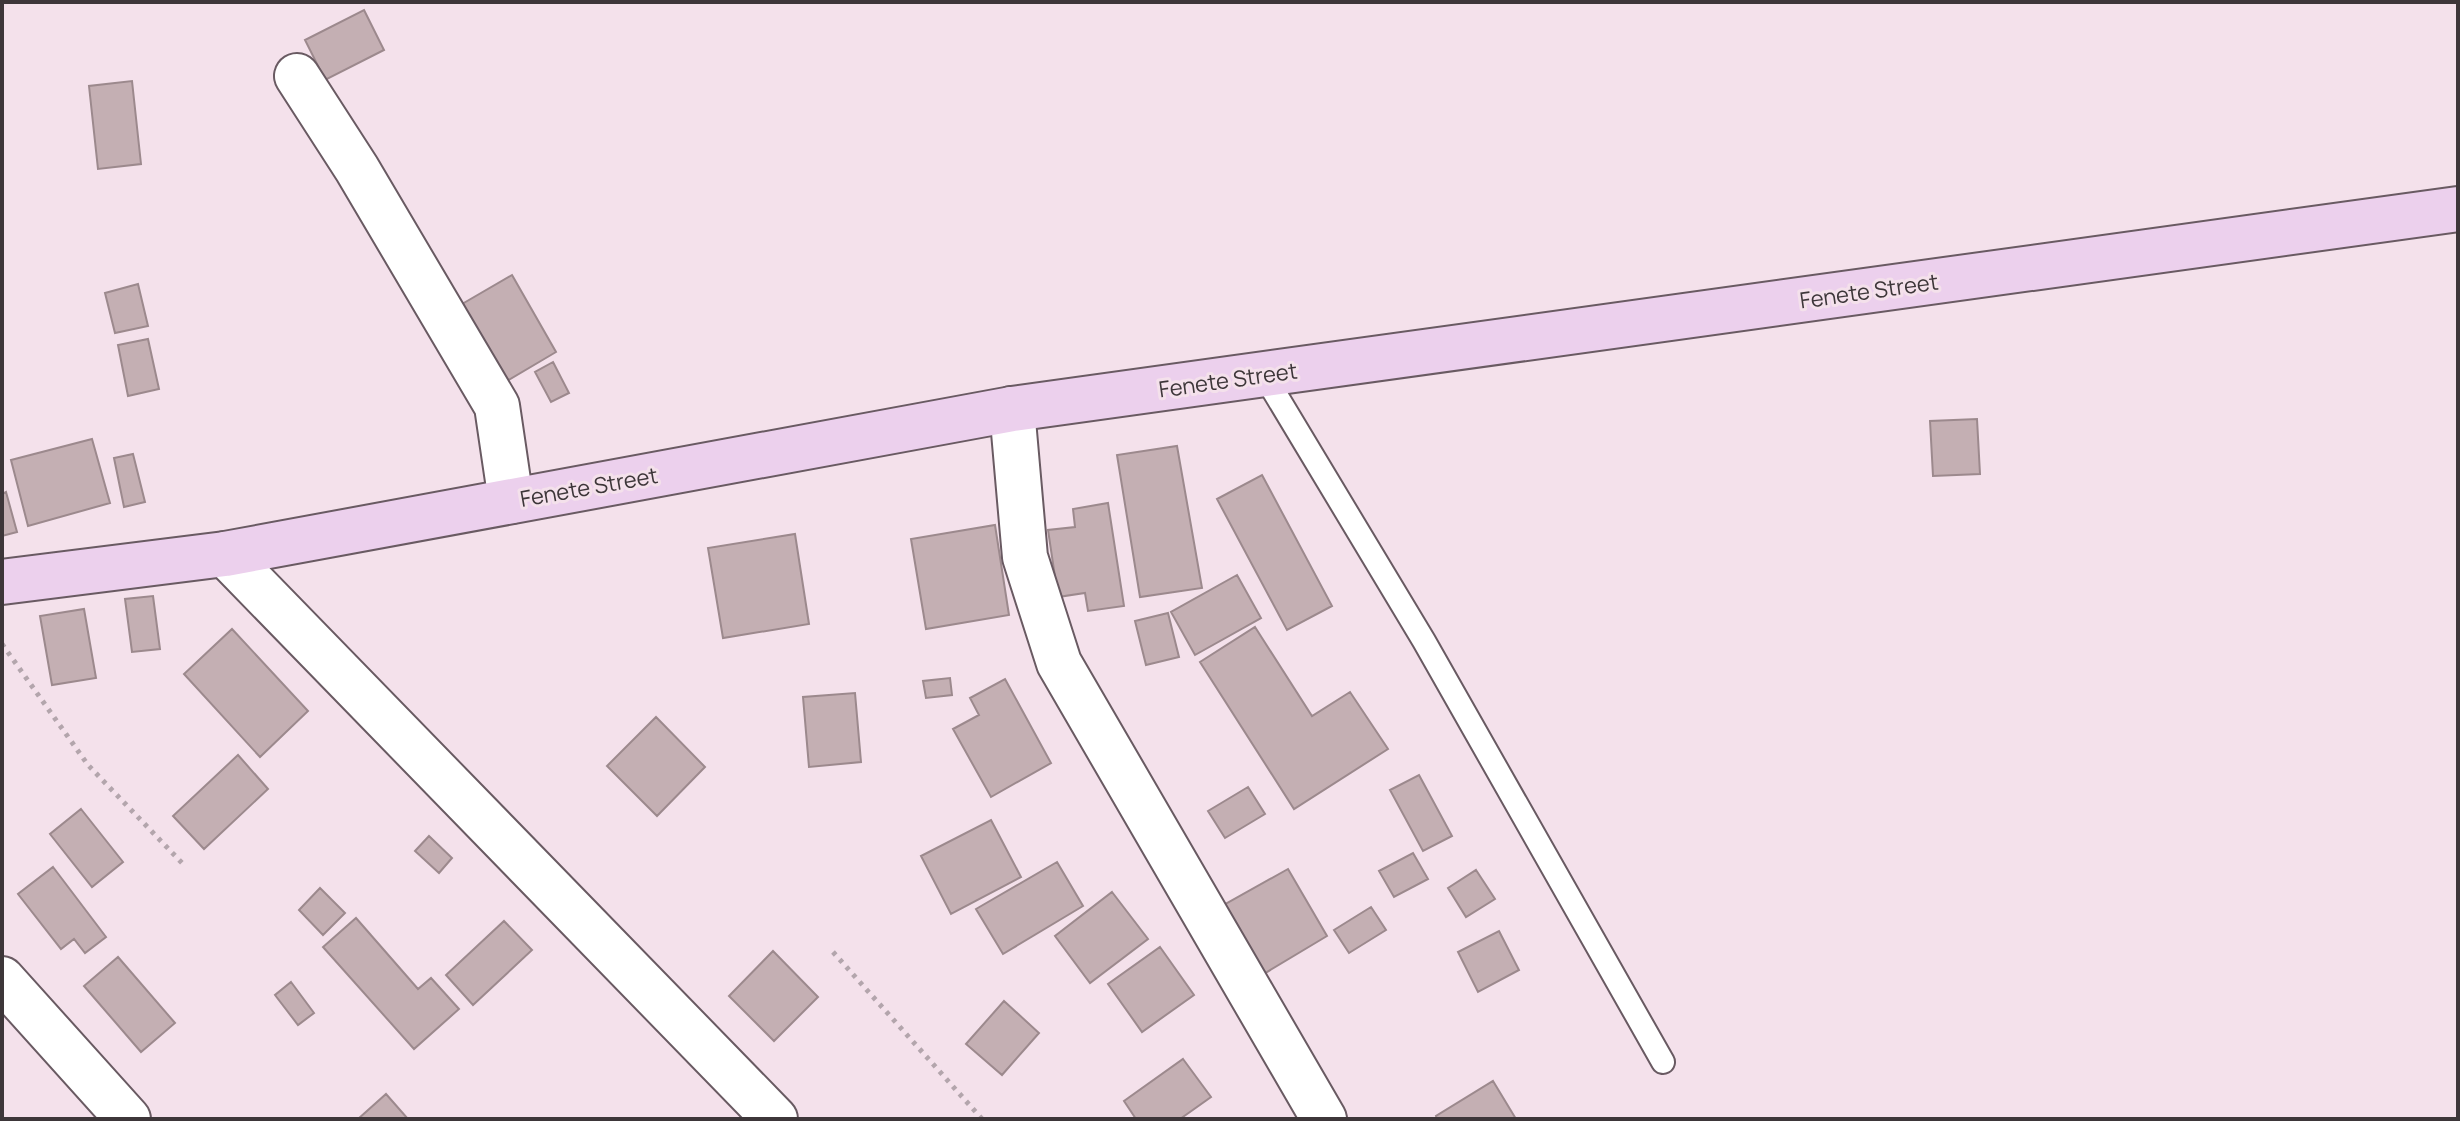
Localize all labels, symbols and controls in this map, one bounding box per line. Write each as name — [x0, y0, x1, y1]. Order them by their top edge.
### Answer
street label: Fenete Street — [1798, 266, 1940, 316]
street label: Fenete Street — [1157, 355, 1299, 405]
street label: Fenete Street — [518, 460, 660, 514]

